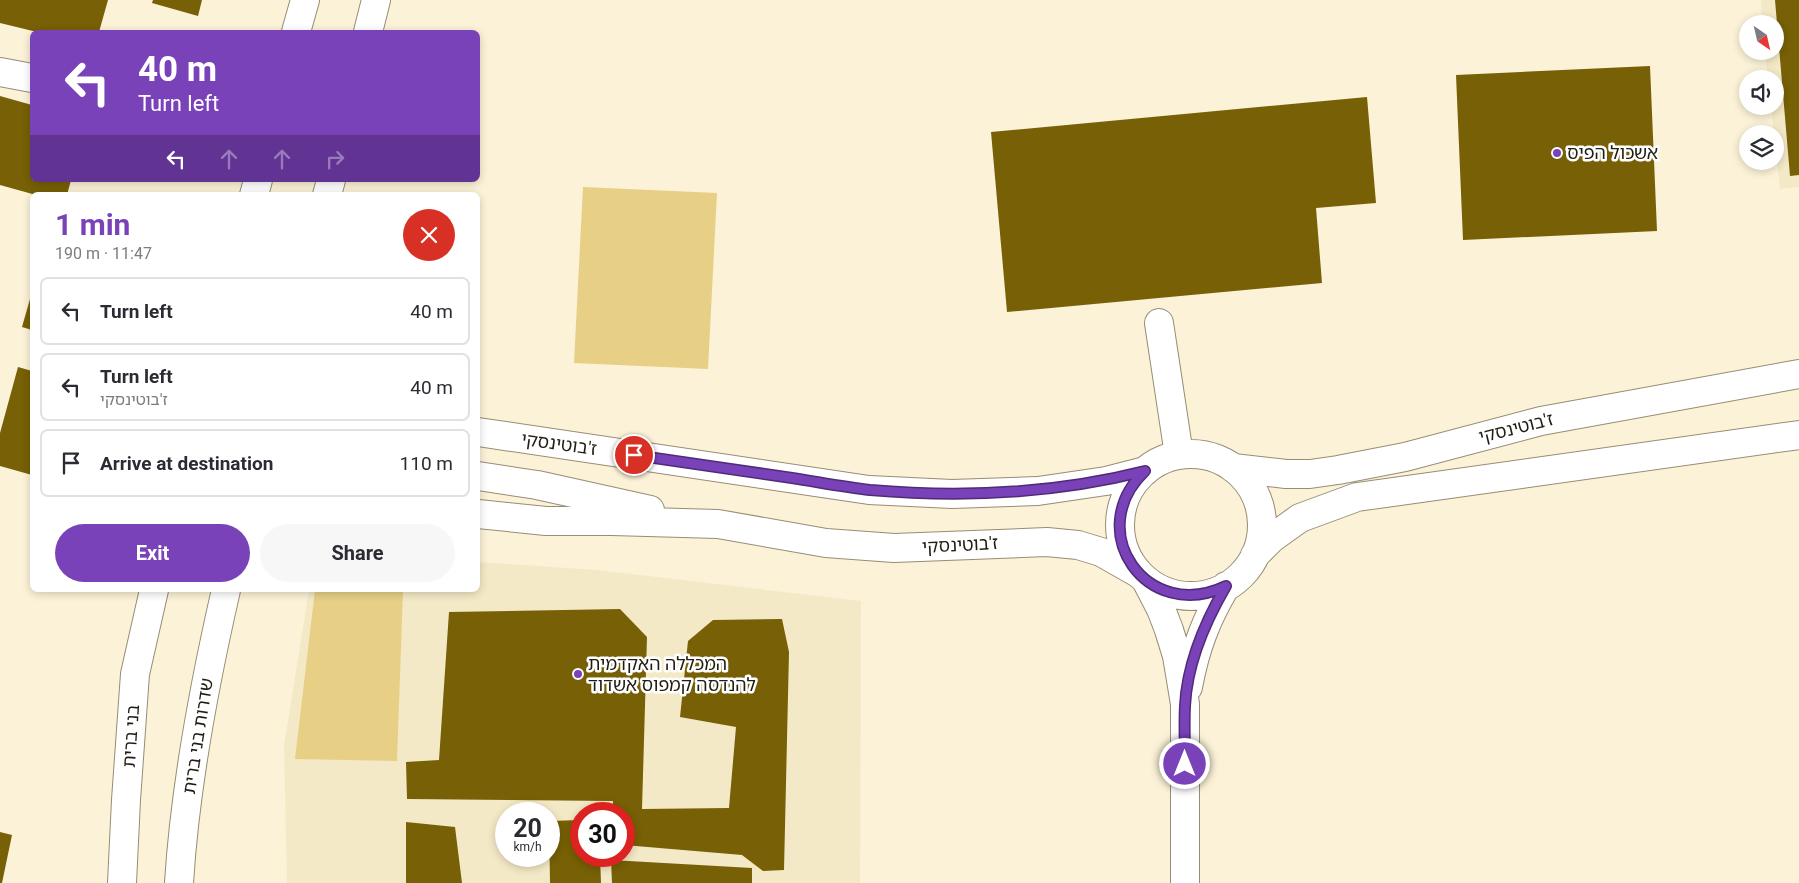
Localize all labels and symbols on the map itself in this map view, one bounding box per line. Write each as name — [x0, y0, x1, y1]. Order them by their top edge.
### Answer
north arrow — [1739, 15, 1784, 60]
place label: אשכול הפיס — [1567, 142, 1658, 163]
marker: אשכול הפיס — [1551, 147, 1563, 159]
street label: ז'בוטינסקי — [1476, 408, 1555, 447]
street label: ז'בוטינסקי — [520, 428, 598, 459]
pin — [613, 434, 655, 476]
street label: ז'בוטינסקי — [921, 532, 999, 557]
place label: המכללה האקדמית להנדסה קמפוס אשדוד — [588, 653, 756, 695]
marker: המכללה האקדמית להנדסה קמפוס אשדוד — [572, 668, 584, 680]
street label: שדרות בני ברית — [178, 676, 217, 795]
street label: בני ברית — [118, 704, 143, 768]
position arrow — [1158, 737, 1210, 789]
speed limit sign: 30 — [570, 802, 635, 867]

